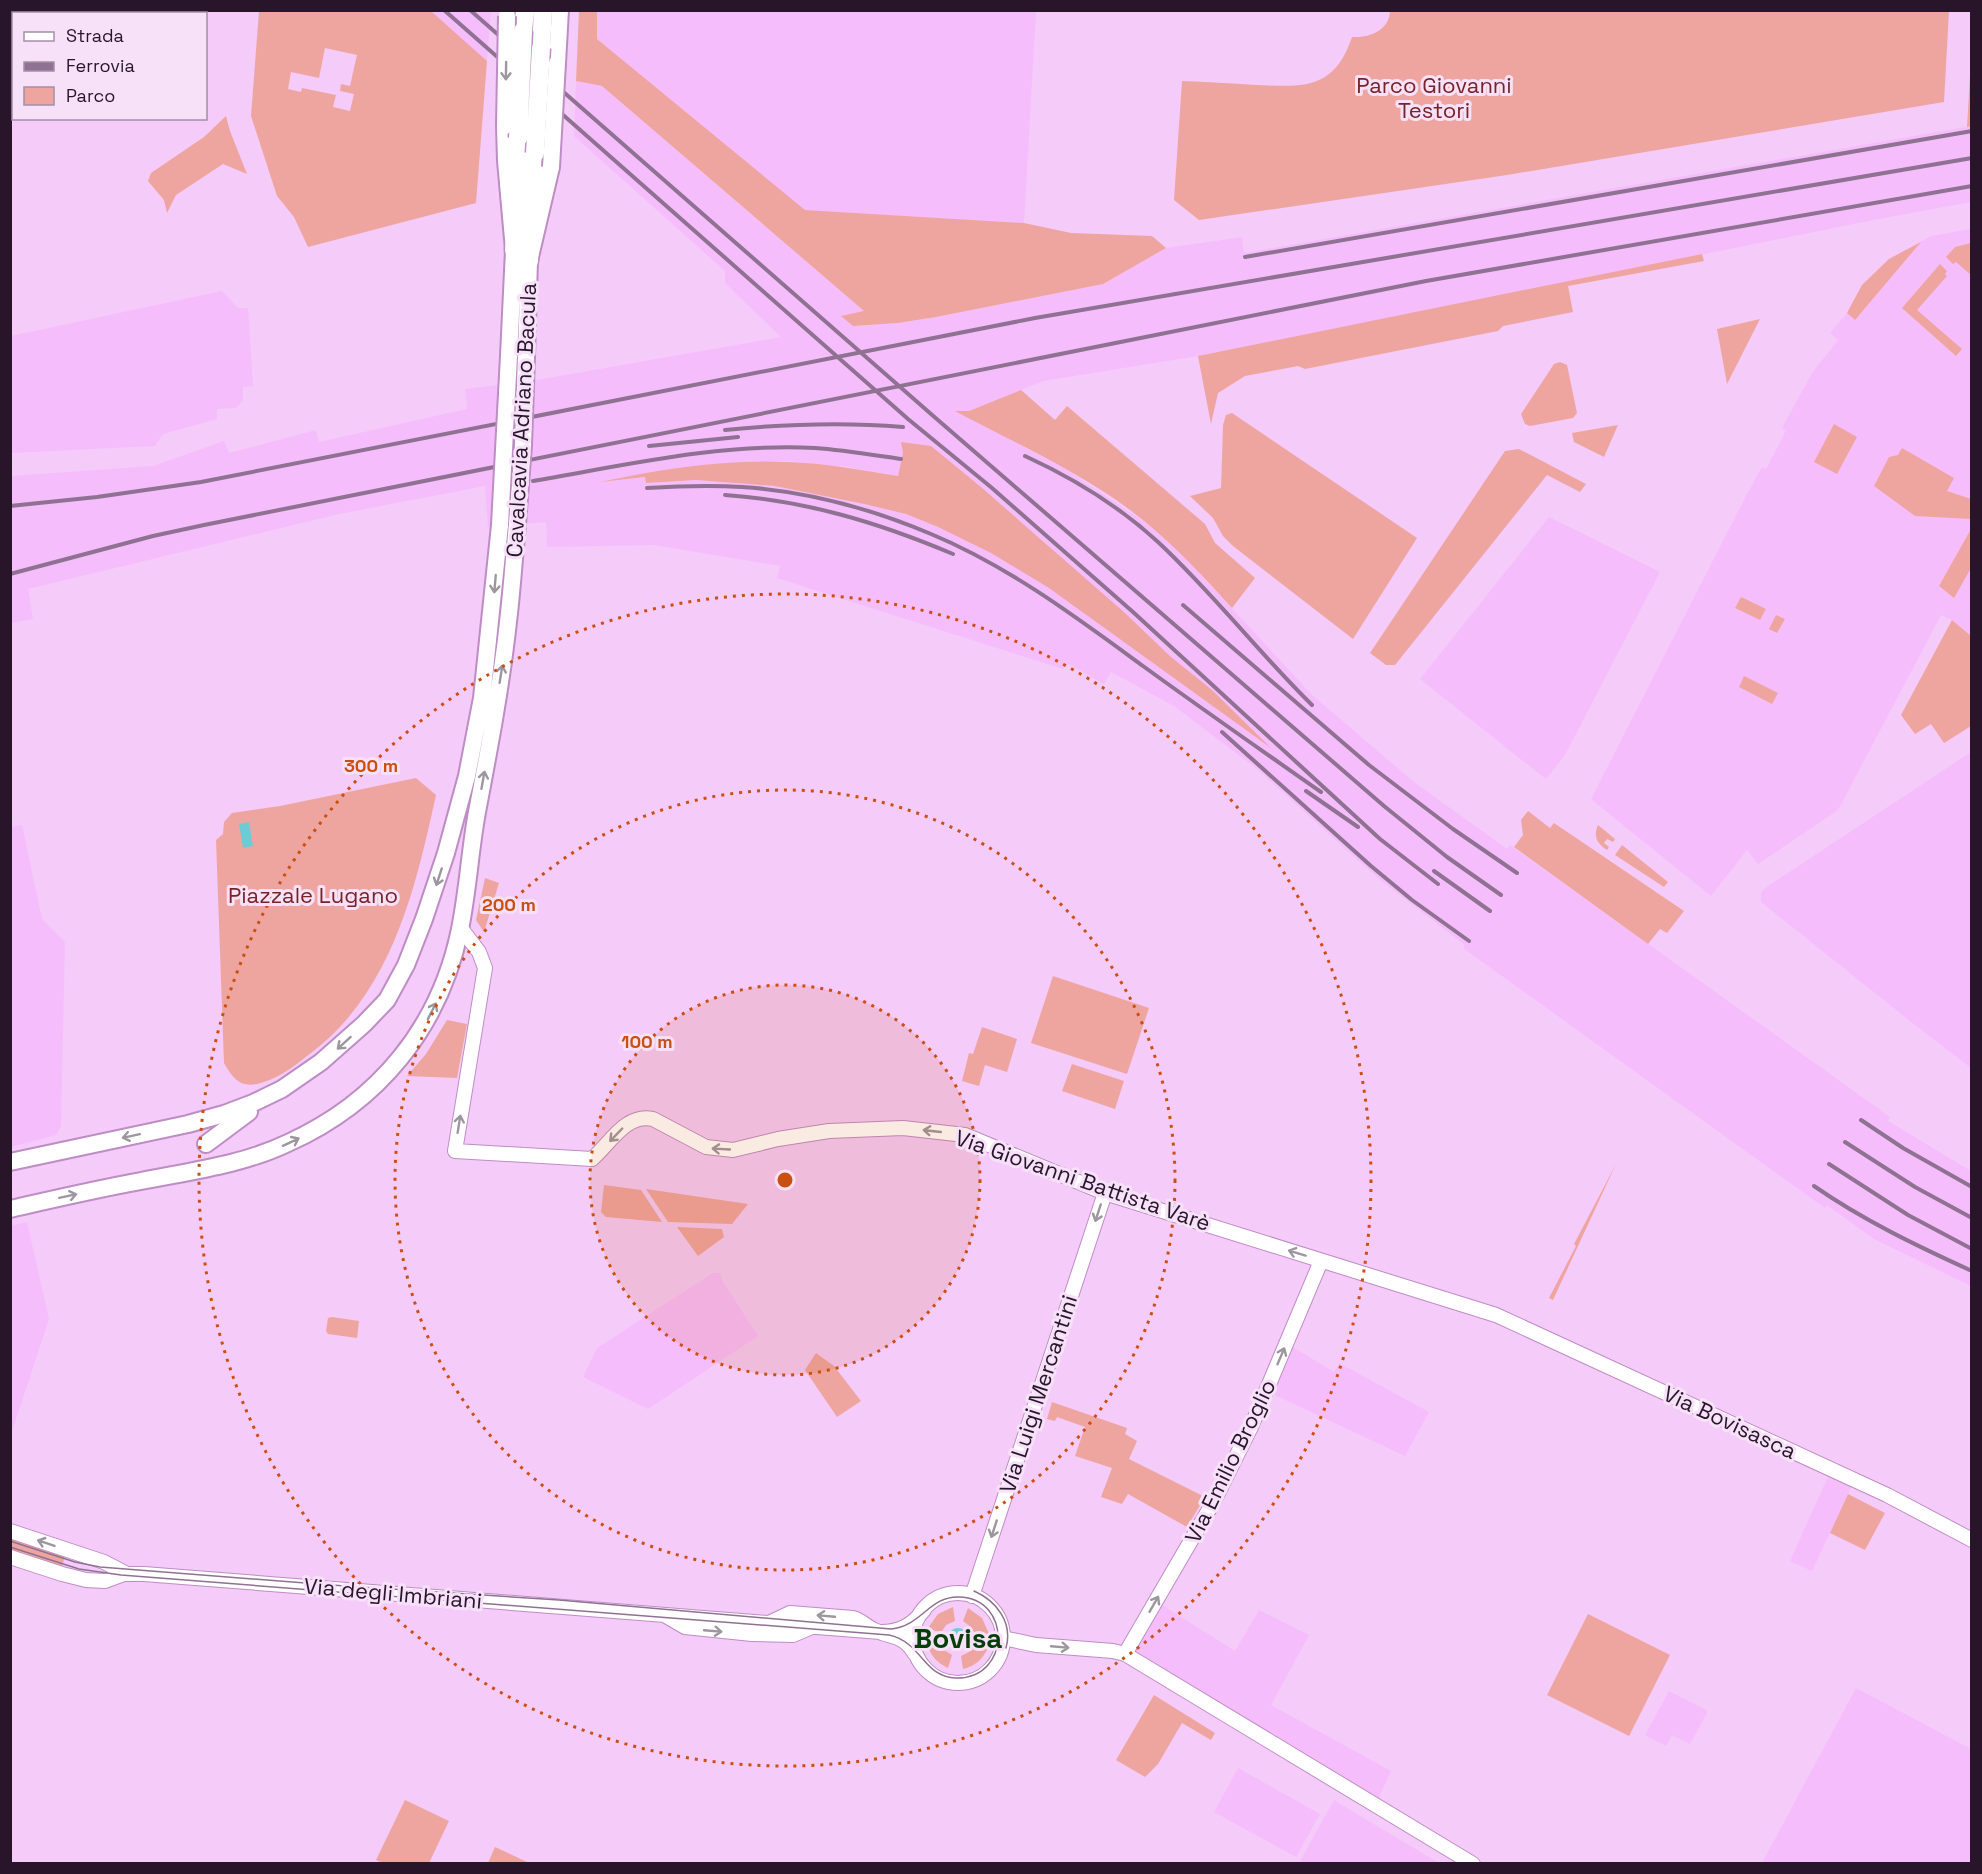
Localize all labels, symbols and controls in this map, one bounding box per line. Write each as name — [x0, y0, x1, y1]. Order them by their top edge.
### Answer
legend — [12, 12, 207, 120]
text: Strada — [66, 24, 124, 47]
text: Ferrovia — [66, 54, 135, 77]
one-way arrow — [500, 61, 512, 81]
park label: Parco Giovanni Testori — [1356, 71, 1512, 124]
text: Parco — [66, 84, 115, 107]
street label: Cavalcavia Adriano Bacula — [500, 282, 542, 558]
one-way arrow — [489, 573, 500, 593]
one-way arrow — [495, 665, 506, 685]
text: 300 m — [344, 754, 398, 777]
one-way arrow — [478, 771, 489, 791]
one-way arrow — [433, 867, 444, 886]
park label: Piazzale Lugano — [228, 881, 398, 909]
text: 200 m — [482, 893, 536, 916]
one-way arrow — [426, 1002, 438, 1020]
text: 100 m — [621, 1030, 673, 1053]
one-way arrow — [337, 1036, 352, 1050]
one-way arrow — [454, 1114, 465, 1134]
street label: Via Giovanni Battista Varè — [952, 1123, 1214, 1237]
one-way arrow — [923, 1125, 943, 1136]
one-way arrow — [608, 1127, 623, 1142]
one-way arrow — [121, 1130, 140, 1142]
one-way arrow — [282, 1135, 300, 1147]
one-way arrow — [711, 1143, 731, 1154]
centre of rings — [775, 1170, 795, 1190]
one-way arrow — [57, 1190, 77, 1201]
one-way arrow — [1092, 1203, 1103, 1222]
one-way arrow — [1288, 1247, 1307, 1258]
street label: Via Luigi Mercantini — [993, 1291, 1083, 1497]
one-way arrow — [1276, 1347, 1287, 1365]
street label: Via Emilio Broglio — [1178, 1375, 1282, 1547]
street label: Via Bovisasca — [1659, 1379, 1801, 1465]
one-way arrow — [987, 1519, 998, 1538]
one-way arrow — [37, 1537, 56, 1548]
street label: Via degli Imbriani — [303, 1571, 483, 1615]
one-way arrow — [1149, 1595, 1160, 1613]
one-way arrow — [817, 1610, 837, 1621]
district label: Bovisa — [914, 1620, 1002, 1656]
one-way arrow — [703, 1626, 723, 1637]
one-way arrow — [1050, 1642, 1070, 1653]

